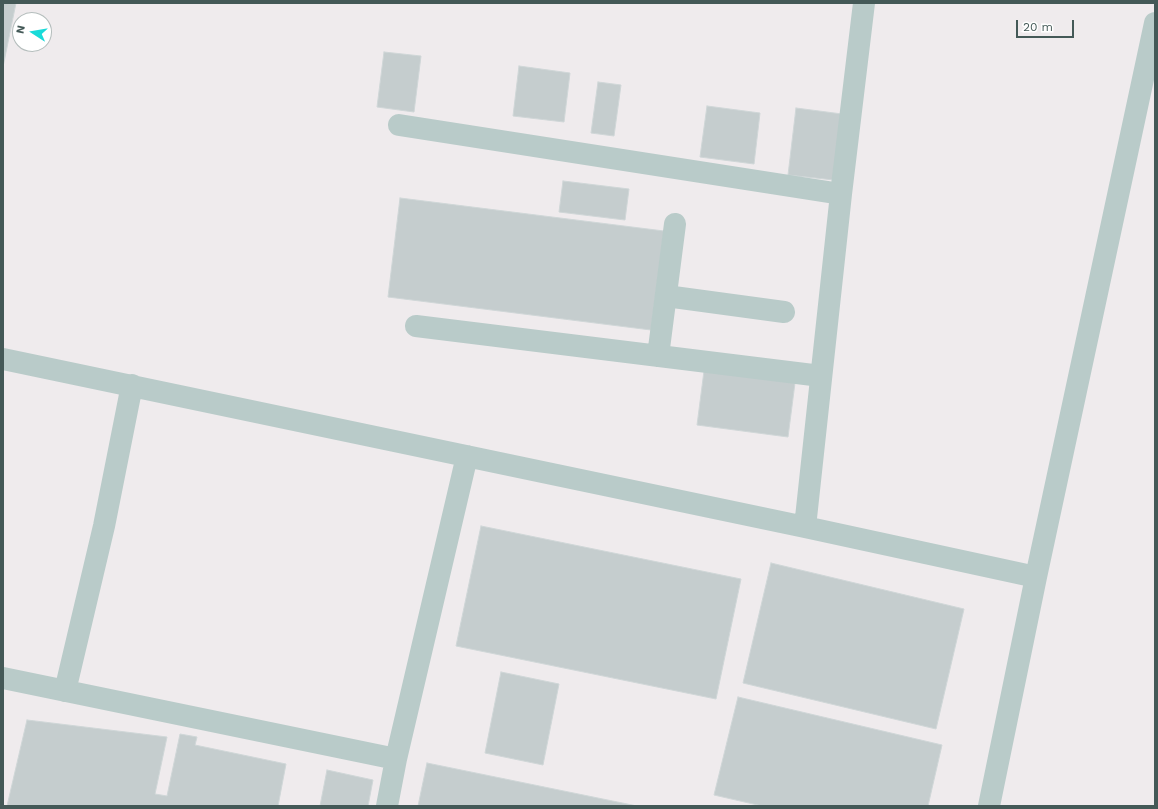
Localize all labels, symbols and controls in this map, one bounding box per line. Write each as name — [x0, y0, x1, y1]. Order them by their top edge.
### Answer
north arrow — [12, 12, 52, 52]
scale bar — [1018, 12, 1076, 38]
text: 20 m — [1023, 20, 1053, 34]
text: N — [14, 24, 28, 35]

